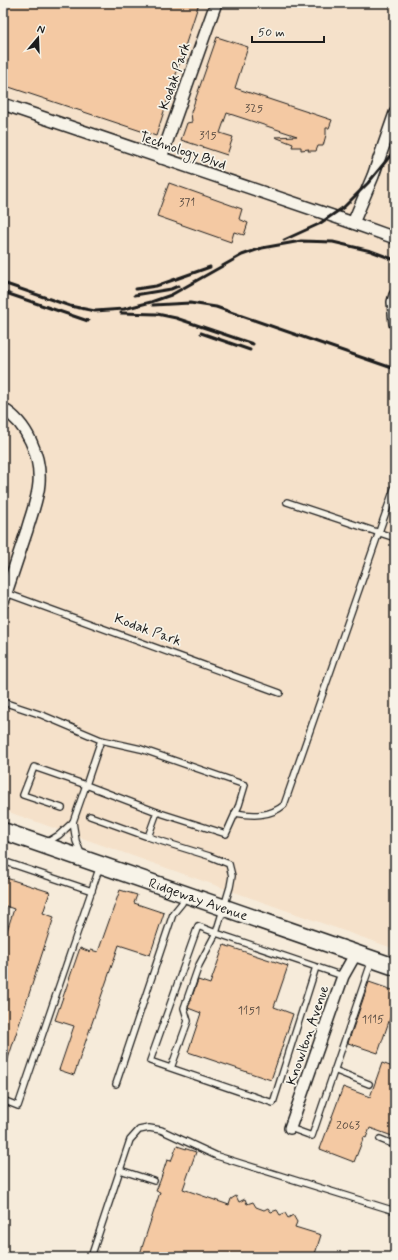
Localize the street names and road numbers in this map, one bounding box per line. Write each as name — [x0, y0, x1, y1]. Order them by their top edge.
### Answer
street label: Kodak Park — [155, 40, 195, 112]
street label: Technology Blvd — [137, 128, 228, 175]
street label: Kodak Park — [112, 610, 184, 650]
street label: Ridgeway Avenue — [146, 874, 250, 925]
street label: Knowlton Avenue — [282, 983, 334, 1088]

